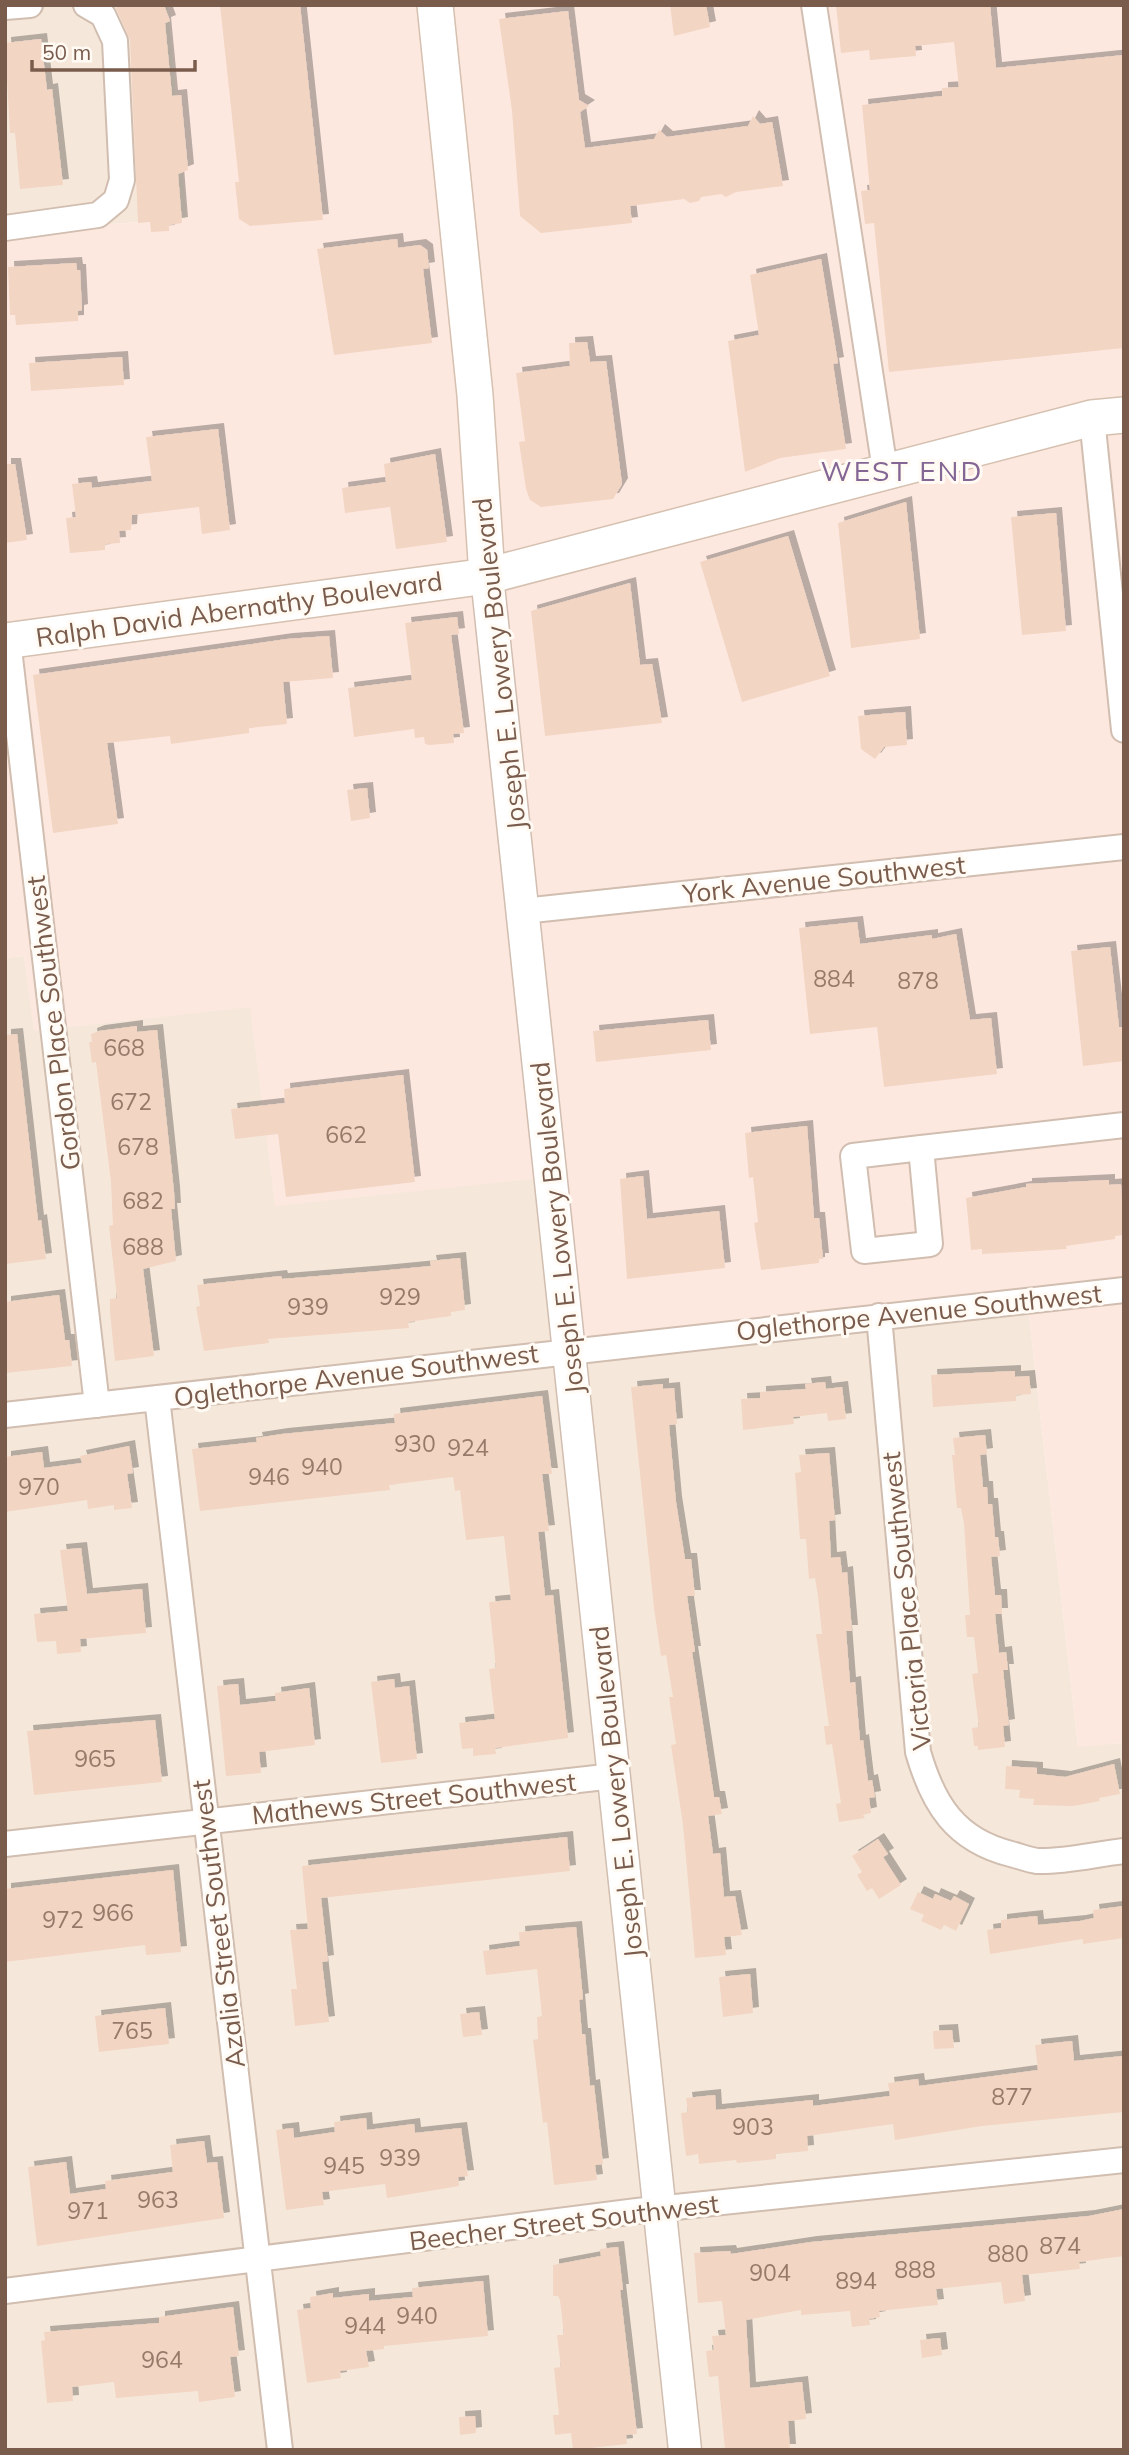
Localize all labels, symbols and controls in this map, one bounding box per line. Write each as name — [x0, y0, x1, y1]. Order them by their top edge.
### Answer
scale bar — [32, 28, 194, 72]
text: 50 m — [42, 39, 91, 65]
district label: WEST END — [821, 453, 983, 488]
street label: Joseph E. Lowery Boulevard — [465, 496, 533, 832]
street label: Ralph David Abernathy Boulevard — [34, 564, 444, 654]
street label: York Avenue Southwest — [680, 848, 967, 910]
street label: Gordon Place Southwest — [19, 874, 87, 1172]
house number: 884 — [813, 964, 855, 993]
house number: 878 — [897, 966, 939, 995]
house number: 668 — [103, 1033, 145, 1062]
street label: Joseph E. Lowery Boulevard — [523, 1060, 591, 1396]
house number: 672 — [110, 1087, 152, 1116]
house number: 662 — [325, 1120, 367, 1149]
house number: 678 — [117, 1132, 159, 1161]
house number: 682 — [122, 1186, 164, 1215]
house number: 688 — [122, 1232, 164, 1261]
street label: Oglethorpe Avenue Southwest — [735, 1276, 1103, 1348]
house number: 929 — [379, 1282, 421, 1311]
house number: 939 — [287, 1292, 329, 1321]
street label: Oglethorpe Avenue Southwest — [172, 1336, 540, 1414]
house number: 930 — [394, 1429, 436, 1458]
house number: 924 — [447, 1433, 489, 1462]
street label: Victoria Place Southwest — [874, 1450, 938, 1752]
house number: 940 — [301, 1452, 343, 1481]
house number: 946 — [248, 1462, 290, 1491]
house number: 970 — [18, 1472, 60, 1501]
street label: Joseph E. Lowery Boulevard — [582, 1624, 650, 1960]
house number: 965 — [74, 1744, 116, 1773]
street label: Mathews Street Southwest — [250, 1765, 578, 1831]
street label: Azalia Street Southwest — [184, 1778, 252, 2070]
house number: 966 — [92, 1898, 134, 1927]
house number: 972 — [42, 1905, 84, 1934]
house number: 765 — [111, 2016, 153, 2045]
house number: 877 — [991, 2082, 1033, 2111]
house number: 903 — [732, 2112, 774, 2141]
house number: 939 — [379, 2143, 421, 2172]
house number: 945 — [323, 2151, 365, 2180]
house number: 963 — [137, 2185, 179, 2214]
street label: Beecher Street Southwest — [407, 2187, 721, 2257]
house number: 971 — [67, 2196, 109, 2225]
house number: 874 — [1039, 2231, 1081, 2260]
house number: 880 — [987, 2239, 1029, 2268]
house number: 888 — [894, 2255, 936, 2284]
house number: 904 — [749, 2258, 791, 2287]
house number: 894 — [835, 2266, 877, 2295]
house number: 940 — [396, 2301, 438, 2330]
house number: 944 — [344, 2311, 386, 2340]
house number: 964 — [141, 2345, 183, 2374]

